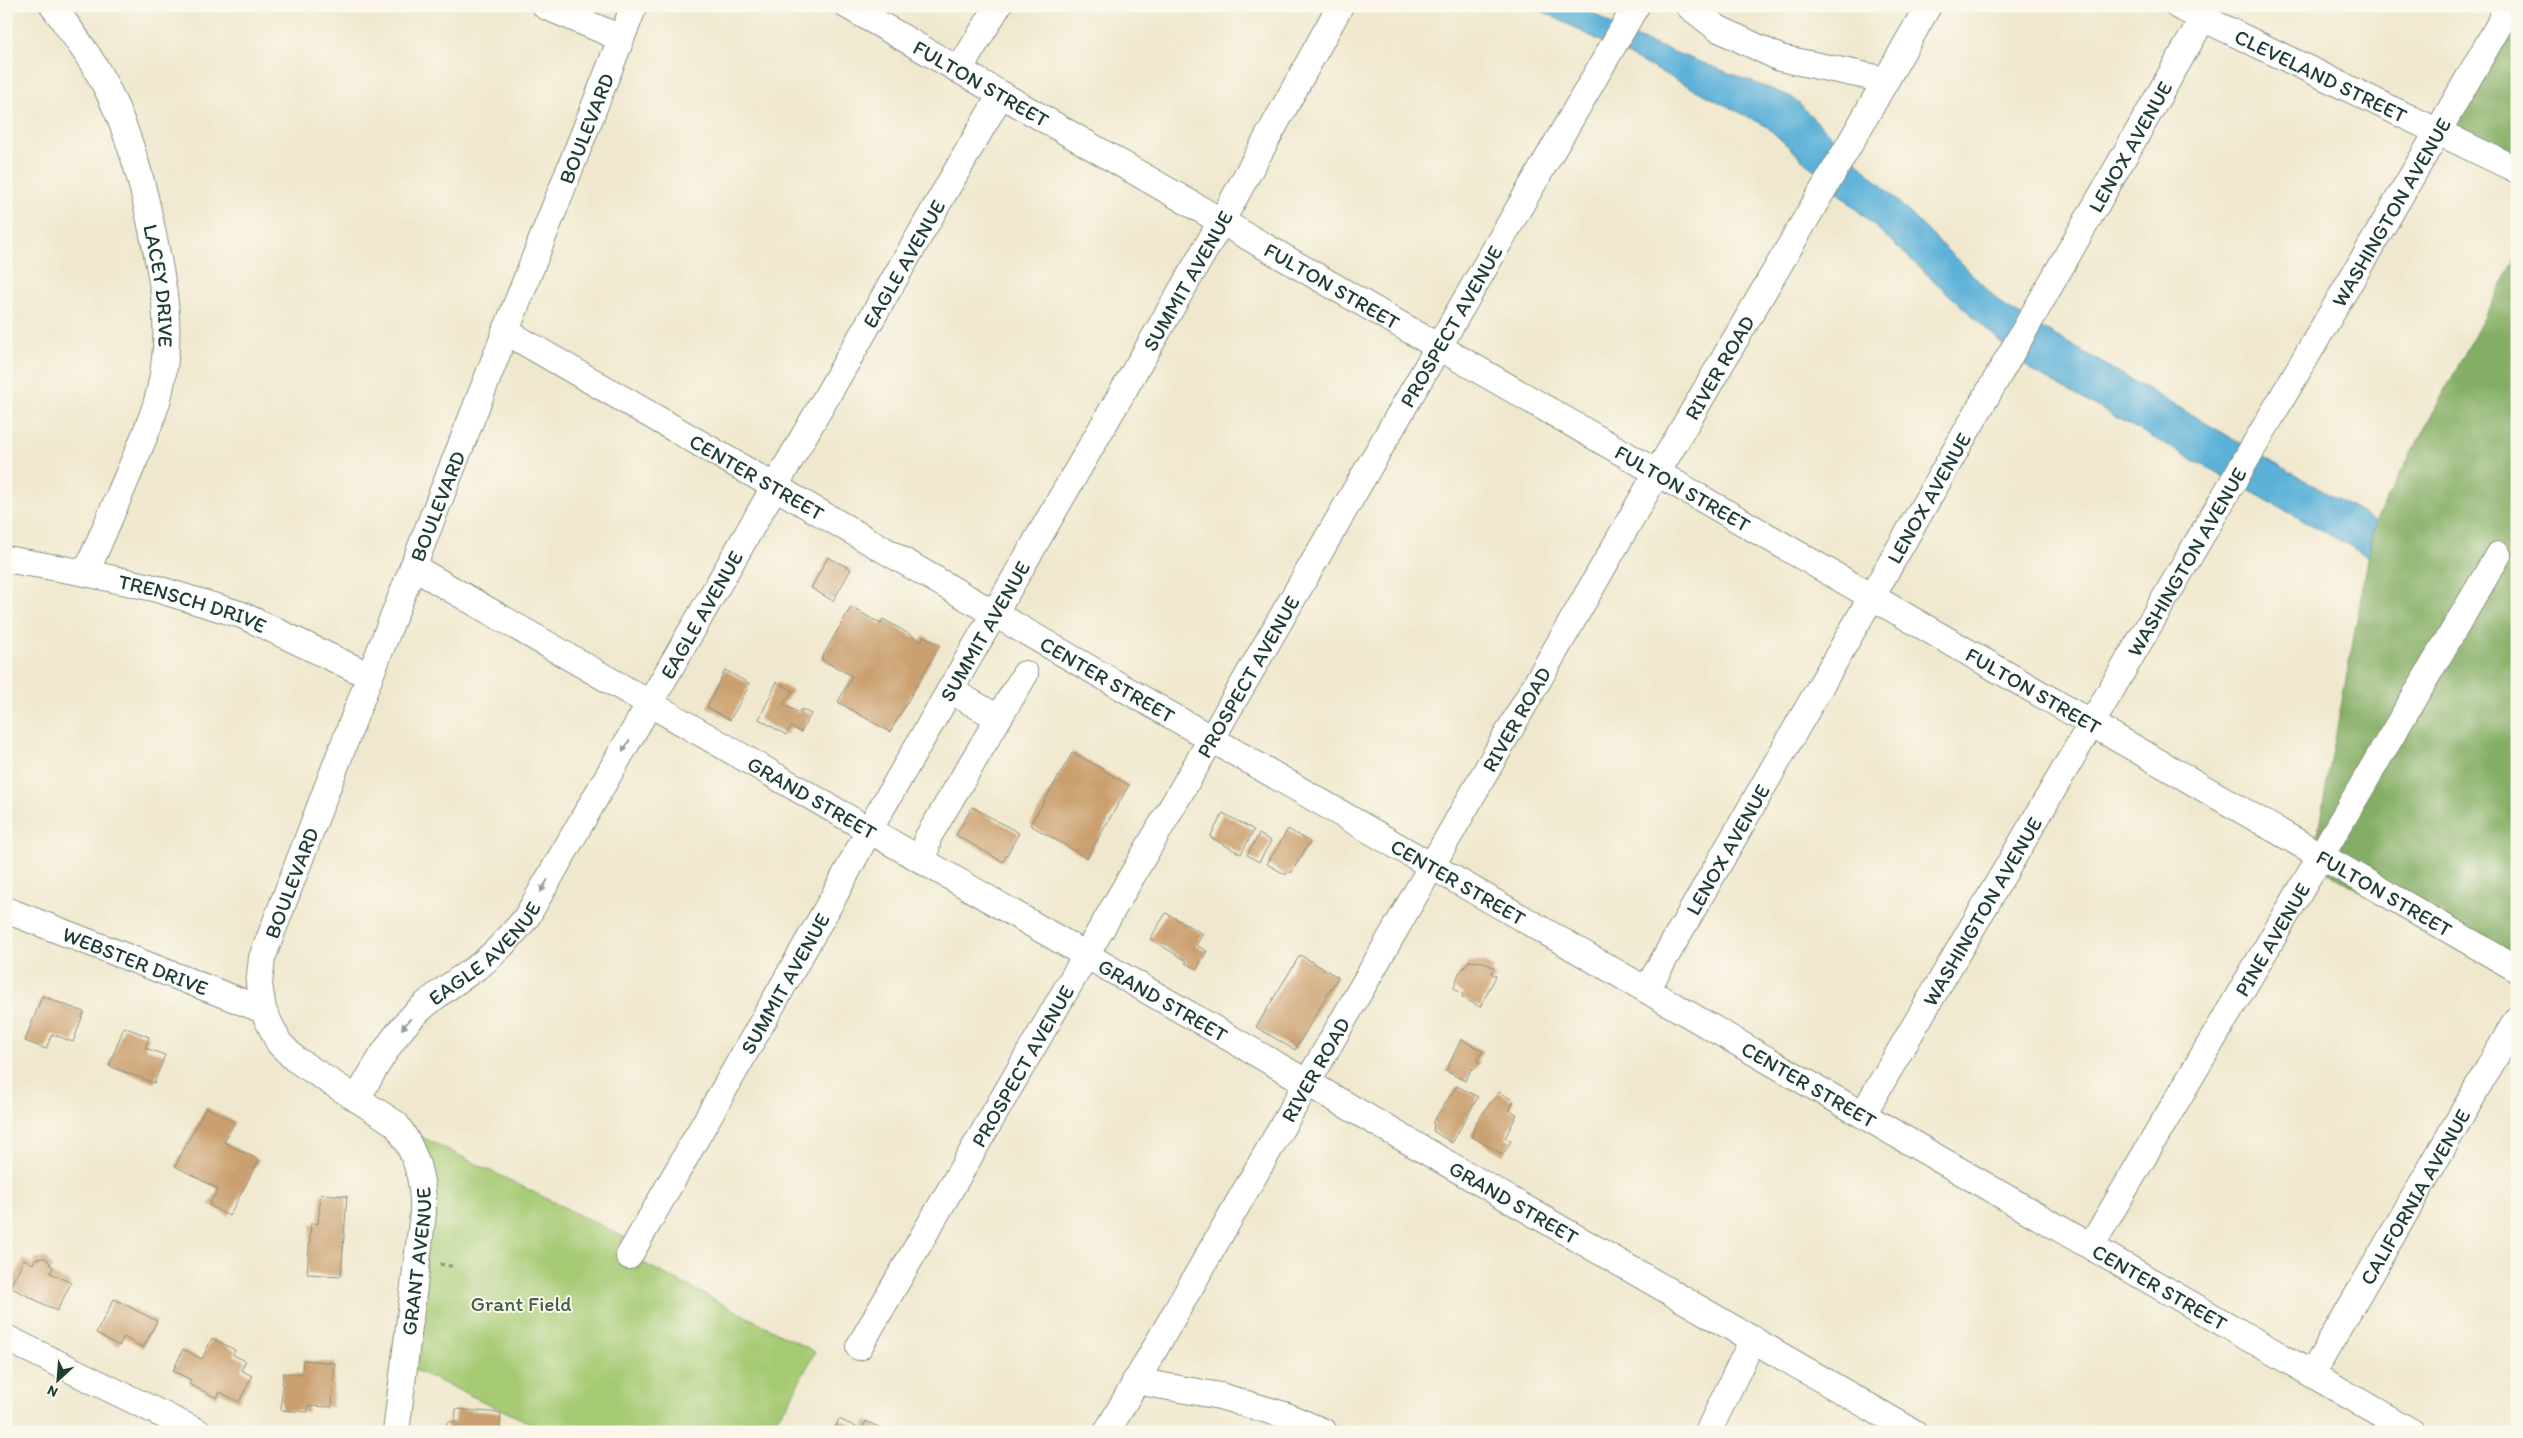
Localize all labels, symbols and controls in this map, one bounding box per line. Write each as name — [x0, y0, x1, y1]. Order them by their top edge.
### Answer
street label: CLEVELAND STREET — [2231, 23, 2412, 128]
street label: FULTON STREET — [909, 34, 1054, 132]
street label: BOULEVARD — [553, 69, 619, 187]
street label: LENOX AVENUE — [2082, 76, 2177, 216]
street label: WASHINGTON AVENUE — [2326, 113, 2456, 311]
street label: EAGLE AVENUE — [857, 195, 950, 332]
street label: SUMMIT AVENUE — [1137, 206, 1238, 355]
street label: LACEY DRIVE — [139, 222, 179, 348]
street label: FULTON STREET — [1260, 236, 1405, 334]
street label: PROSPECT AVENUE — [1394, 241, 1507, 411]
street label: RIVER ROAD — [1679, 311, 1759, 424]
street label: CENTER STREET — [685, 428, 829, 525]
street label: LENOX AVENUE — [1881, 428, 1976, 568]
street label: FULTON STREET — [1611, 439, 1755, 537]
street label: BOULEVARD — [404, 447, 470, 565]
street label: WASHINGTON AVENUE — [2121, 463, 2251, 661]
street label: EAGLE AVENUE — [654, 546, 748, 683]
street label: SUMMIT AVENUE — [934, 556, 1035, 706]
street label: TRENSCH DRIVE — [116, 568, 271, 638]
street label: PROSPECT AVENUE — [1191, 591, 1304, 762]
street label: CENTER STREET — [1036, 630, 1180, 728]
street label: FULTON STREET — [1961, 641, 2106, 739]
street label: RIVER ROAD — [1476, 662, 1556, 776]
one-way arrow — [621, 739, 630, 752]
street label: GRAND STREET — [743, 750, 882, 845]
street label: LENOX AVENUE — [1680, 779, 1774, 919]
street label: WASHINGTON AVENUE — [1917, 812, 2047, 1010]
street label: BOULEVARD — [258, 824, 323, 942]
street label: CENTER STREET — [1387, 833, 1531, 930]
street label: FULTON STREET — [2312, 844, 2457, 942]
street label: PINE AVENUE — [2228, 878, 2315, 1001]
one-way arrow — [540, 880, 549, 893]
street label: EAGLE AVENUE — [423, 897, 545, 1010]
street label: SUMMIT AVENUE — [734, 908, 834, 1058]
street label: WEBSTER DRIVE — [59, 921, 212, 1000]
street label: GRAND STREET — [1094, 953, 1233, 1047]
street label: PROSPECT AVENUE — [965, 980, 1079, 1151]
street label: RIVER ROAD — [1275, 1012, 1355, 1126]
one-way arrow — [401, 1018, 412, 1031]
street label: CENTER STREET — [1737, 1035, 1881, 1133]
street label: CALIFORNIA AVENUE — [2354, 1104, 2475, 1289]
street label: GRAND STREET — [1445, 1155, 1583, 1249]
street label: GRANT AVENUE — [396, 1186, 436, 1337]
street label: CENTER STREET — [2088, 1238, 2232, 1335]
park label: Grant Field — [470, 1291, 572, 1316]
north arrow — [32, 1356, 82, 1406]
text: N — [45, 1382, 60, 1401]

